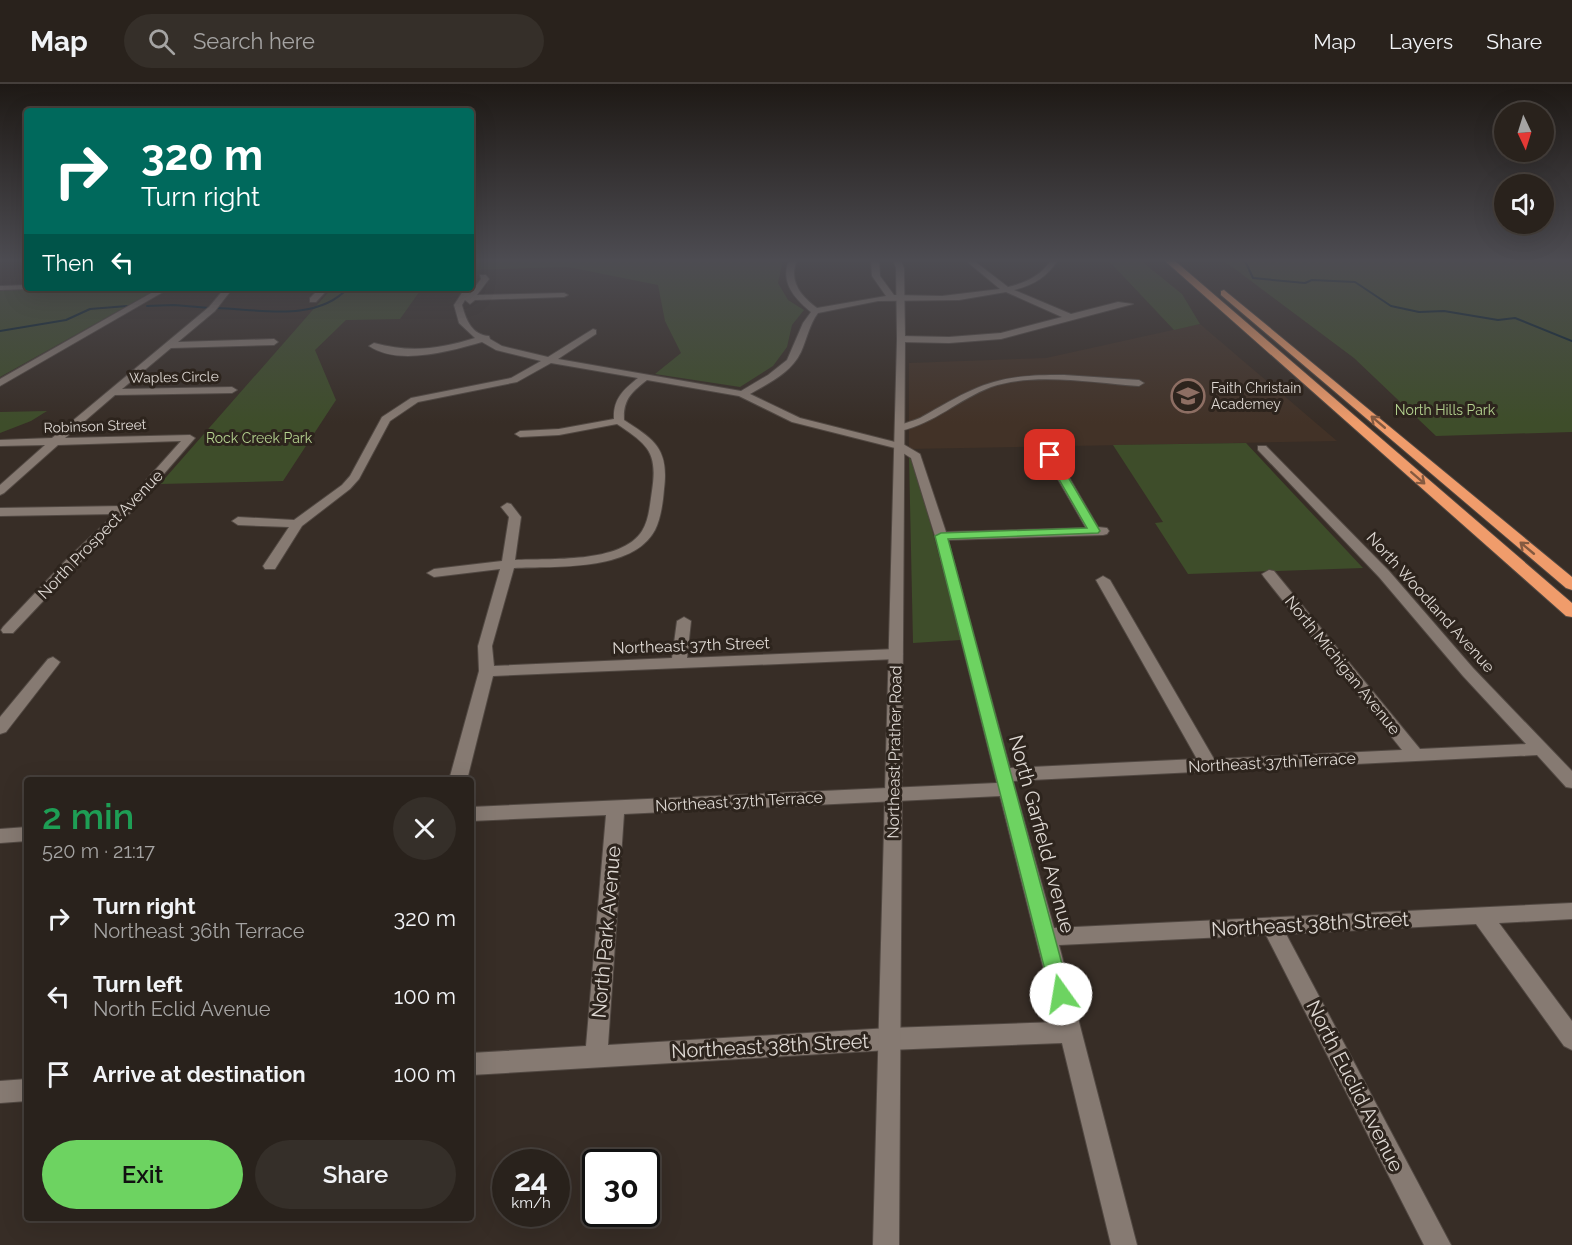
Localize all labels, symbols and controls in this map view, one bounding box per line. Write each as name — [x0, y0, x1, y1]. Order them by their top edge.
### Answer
search box — [124, 14, 544, 68]
text: Map — [30, 25, 88, 58]
icon: search — [145, 25, 178, 58]
text: Search here — [193, 28, 315, 54]
text: Map — [1313, 29, 1356, 54]
text: Layers — [1389, 29, 1453, 54]
text: Share — [1486, 29, 1542, 54]
north arrow — [1494, 102, 1554, 162]
map controls — [1494, 102, 1554, 234]
text: 320 m — [141, 131, 263, 180]
icon: right — [42, 132, 120, 210]
button: sound — [1494, 174, 1554, 234]
text: Turn right — [141, 181, 260, 212]
icon: left — [106, 246, 139, 279]
text: Then — [42, 250, 94, 276]
street label: Waples Circle — [129, 368, 219, 386]
school or university icon: Faith Christain Academey — [1170, 378, 1206, 414]
place label: Faith Christain Academey — [1211, 380, 1301, 412]
park label: North Hills Park — [1395, 402, 1496, 418]
street label: Robinson Street — [43, 416, 147, 436]
one-way arrow — [1370, 416, 1386, 429]
pin — [1024, 429, 1075, 480]
park label: Rock Creek Park — [206, 430, 313, 446]
icon: arrive — [1033, 438, 1066, 471]
street label: North Prospect Avenue — [34, 466, 167, 603]
one-way arrow — [1410, 471, 1425, 485]
street label: North Woodland Avenue — [1363, 528, 1499, 676]
one-way arrow — [1519, 541, 1535, 554]
street label: North Michigan Avenue — [1281, 592, 1404, 738]
street label: Northeast 37th Street — [612, 633, 771, 658]
street label: Northeast Prather Road — [883, 665, 906, 839]
street label: North Garfield Avenue — [1004, 732, 1080, 936]
street label: Northeast 37th Terrace — [1188, 749, 1356, 776]
street label: Northeast 37th Terrace — [655, 788, 823, 815]
text: 2 min — [42, 795, 134, 837]
button: close — [393, 797, 456, 860]
text: 520 m · 21:17 — [42, 839, 155, 863]
street label: North Park Avenue — [586, 844, 626, 1019]
text: Turn right — [93, 893, 196, 919]
icon: right — [42, 902, 75, 935]
text: 320 m — [393, 905, 456, 931]
street label: Northeast 38th Street — [1210, 907, 1410, 941]
text: Northeast 36th Terrace — [93, 919, 305, 943]
position arrow — [1029, 962, 1093, 1026]
text: Turn left — [93, 971, 183, 997]
icon: left — [42, 980, 75, 1013]
text: 100 m — [394, 983, 456, 1009]
street label: North Euclid Avenue — [1301, 996, 1409, 1176]
text: North Eclid Avenue — [93, 997, 270, 1021]
street label: Northeast 38th Street — [670, 1029, 870, 1063]
icon: arrive — [42, 1058, 75, 1091]
text: Arrive at destination — [93, 1061, 306, 1087]
text: 100 m — [394, 1061, 456, 1087]
button: Exit — [42, 1140, 243, 1209]
button: Share — [255, 1140, 456, 1209]
speed limit sign: 30 — [582, 1149, 660, 1227]
text: 24 — [514, 1163, 548, 1198]
text: km/h — [511, 1194, 551, 1212]

